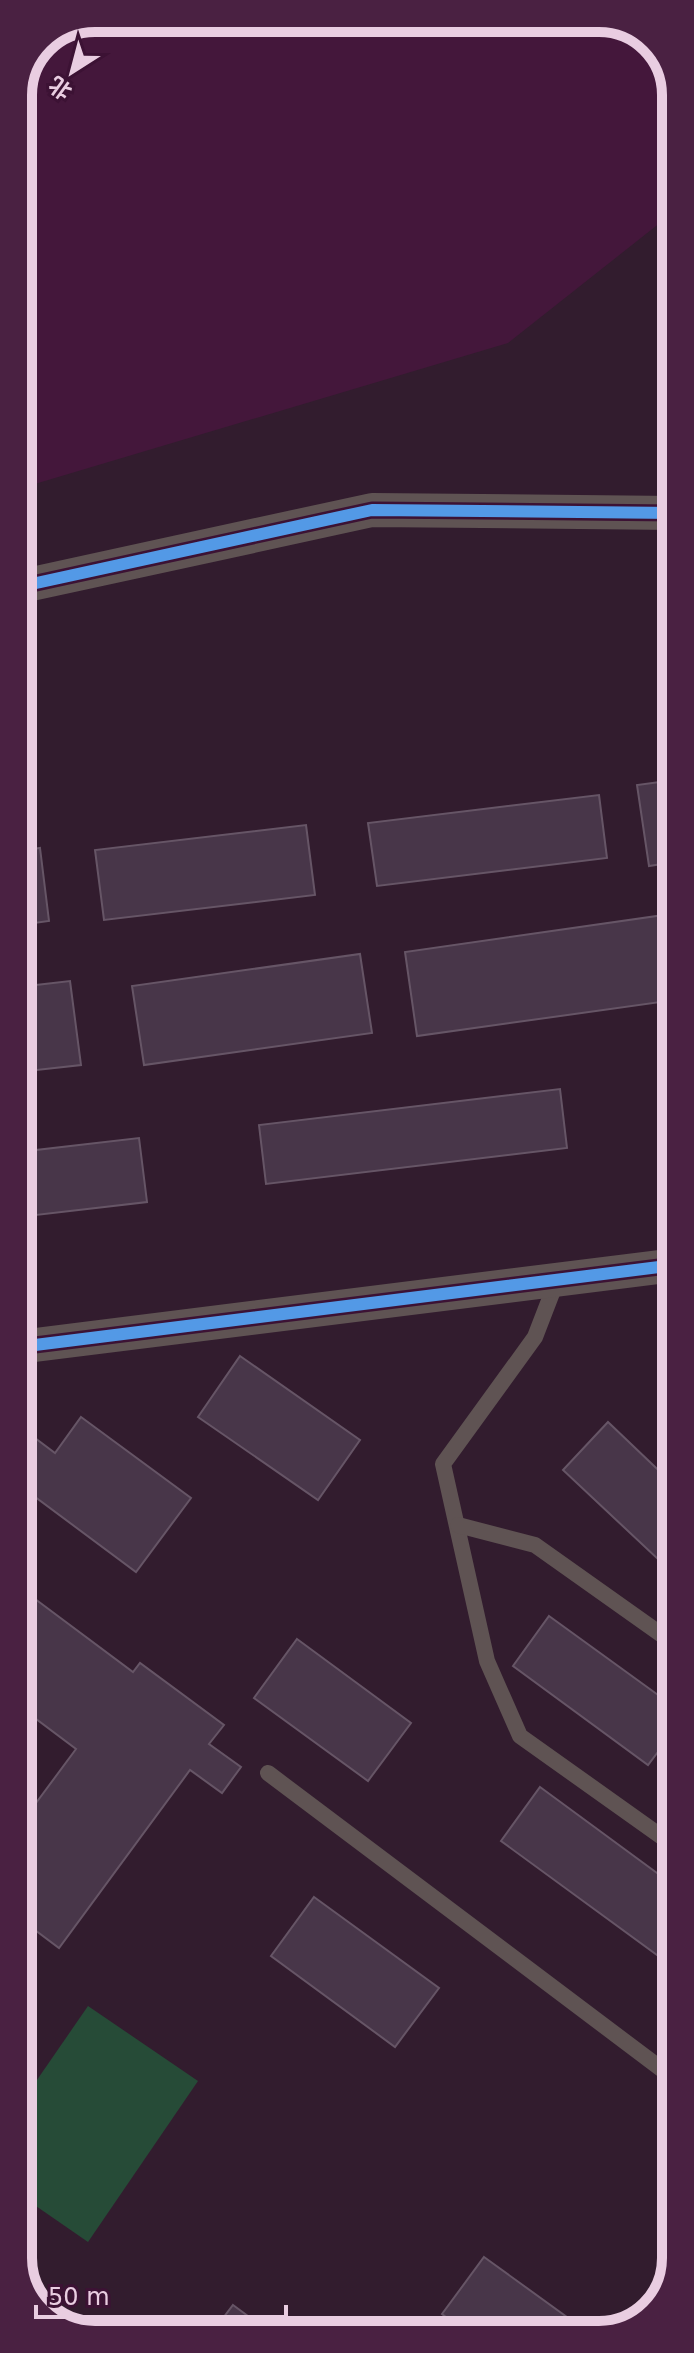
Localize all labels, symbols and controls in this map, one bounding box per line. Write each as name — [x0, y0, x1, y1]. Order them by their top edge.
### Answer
north arrow — [32, 32, 112, 112]
text: 北 — [44, 71, 77, 104]
scale bar — [36, 2269, 286, 2319]
text: 50 m — [48, 2283, 110, 2311]

